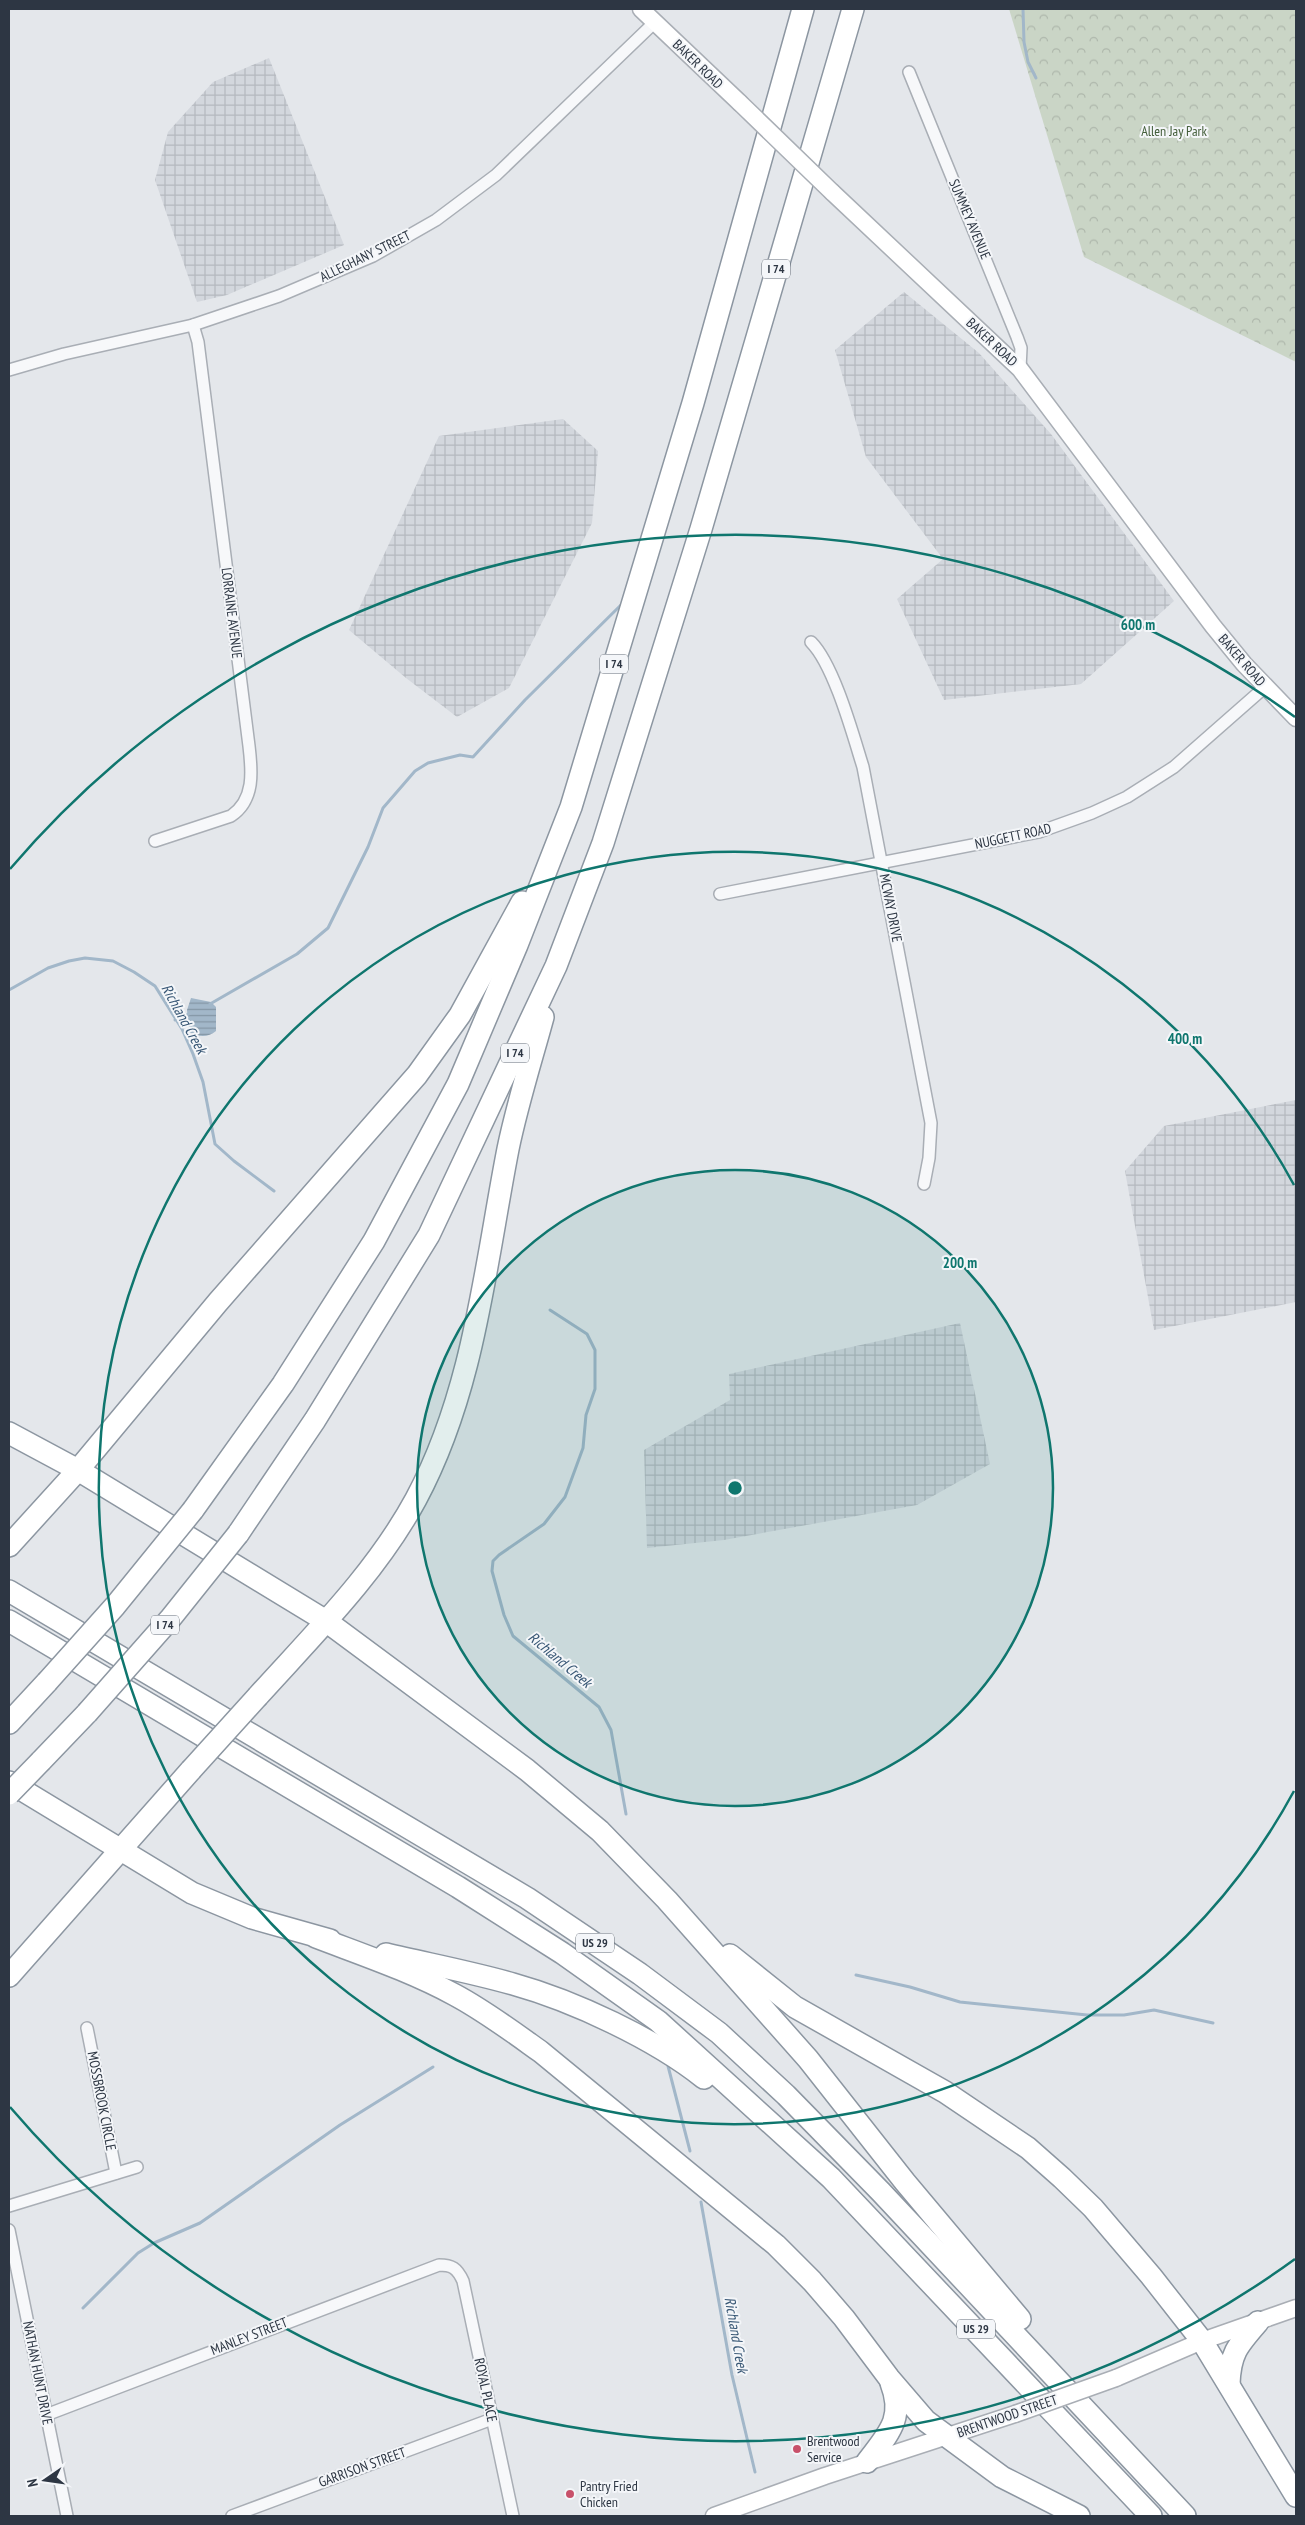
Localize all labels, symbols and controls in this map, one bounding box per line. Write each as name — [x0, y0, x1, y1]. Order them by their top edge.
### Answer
street label: BAKER ROAD — [669, 35, 727, 93]
park label: Allen Jay Park — [1141, 122, 1207, 140]
street label: SUMMEY AVENUE — [945, 176, 995, 262]
street label: ALLEGHANY STREET — [317, 226, 414, 286]
road number: I 74 — [762, 260, 790, 278]
street label: BAKER ROAD — [963, 314, 1021, 370]
street label: LORRAINE AVENUE — [218, 567, 246, 659]
text: 600 m — [1121, 615, 1155, 634]
street label: BAKER ROAD — [1214, 630, 1270, 690]
road number: I 74 — [600, 654, 628, 674]
street label: NUGGETT ROAD — [973, 819, 1053, 853]
street label: MCWAY DRIVE — [876, 872, 906, 944]
water label: Richland Creek — [157, 980, 212, 1059]
text: 400 m — [1168, 1029, 1202, 1048]
road number: I 74 — [501, 1044, 529, 1062]
text: 200 m — [943, 1253, 977, 1272]
centre of rings — [726, 1479, 744, 1497]
road number: I 74 — [151, 1616, 179, 1634]
water label: Richland Creek — [525, 1628, 598, 1693]
road number: US 29 — [576, 1934, 614, 1952]
street label: MOSSBROOK CIRCLE — [84, 2050, 120, 2152]
water label: Richland Creek — [720, 2295, 753, 2377]
street label: MANLEY STREET — [208, 2313, 291, 2359]
street label: NATHAN HUNT DRIVE — [19, 2320, 57, 2426]
road number: US 29 — [957, 2320, 995, 2338]
street label: ROYAL PLACE — [470, 2356, 502, 2424]
street label: BRENTWOOD STREET — [954, 2390, 1060, 2442]
place label: Brentwood Service — [807, 2432, 860, 2466]
street label: GARRISON STREET — [316, 2443, 409, 2491]
marker: Brentwood Service — [791, 2443, 803, 2455]
north arrow — [20, 2455, 70, 2505]
text: N — [23, 2477, 42, 2489]
place label: Pantry Fried Chicken — [580, 2477, 638, 2511]
marker: Pantry Fried Chicken — [564, 2488, 576, 2500]

